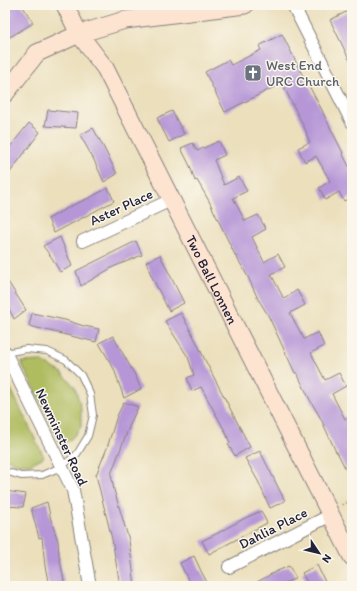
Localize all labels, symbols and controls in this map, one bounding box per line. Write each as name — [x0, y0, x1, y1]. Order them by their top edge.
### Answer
place label: West End URC Church — [266, 57, 340, 90]
church icon: West End URC Church — [243, 63, 263, 83]
street label: Aster Place — [87, 185, 156, 229]
street label: Two Ball Lonnen — [182, 232, 241, 327]
street label: Newminster Road — [32, 386, 92, 489]
street label: Dahlia Place — [236, 504, 311, 553]
north arrow — [299, 533, 339, 573]
text: N — [319, 552, 334, 565]

